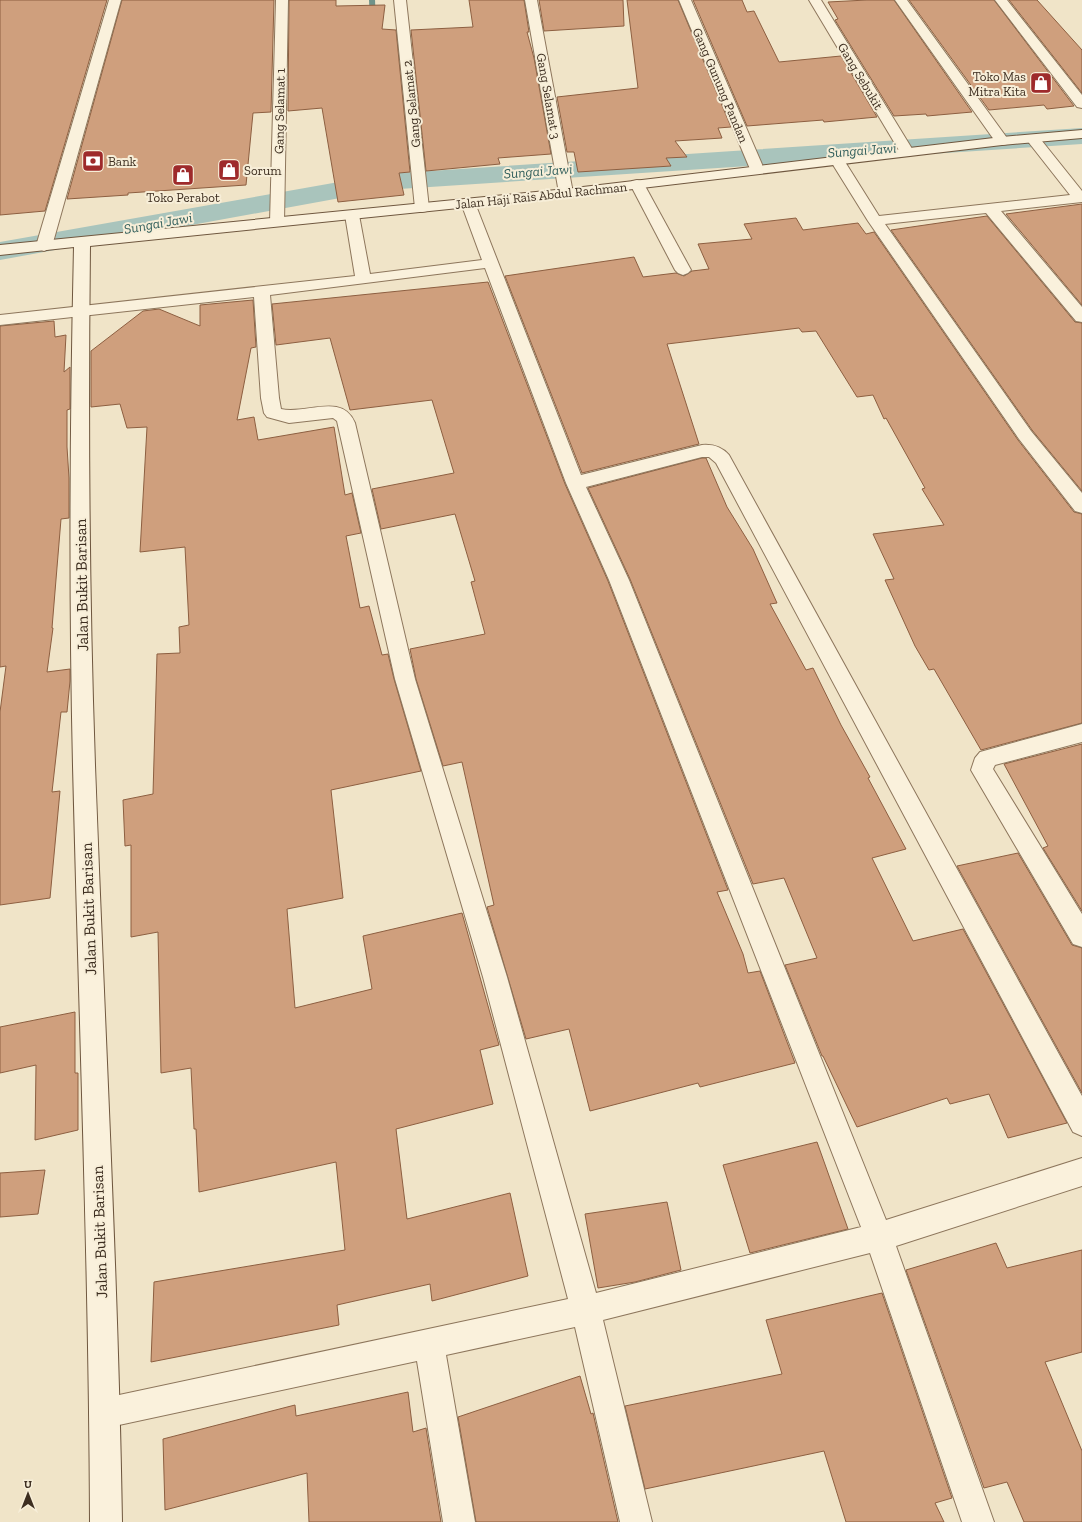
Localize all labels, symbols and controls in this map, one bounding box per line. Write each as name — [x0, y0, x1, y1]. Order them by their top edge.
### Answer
street label: Gang Gunung Pandan — [690, 26, 752, 145]
street label: Gang Sebukit — [835, 40, 886, 113]
street label: Gang Selamat 3 — [534, 52, 563, 140]
street label: Gang Selamat 2 — [399, 59, 424, 148]
street label: Gang Selamat 1 — [271, 68, 288, 154]
place label: Toko Mas Mitra Kita — [968, 69, 1027, 99]
shop icon: Toko Mas Mitra Kita — [1028, 70, 1054, 96]
water label: Sungai Jawi — [827, 140, 897, 161]
bank icon: Bank — [80, 148, 106, 174]
place label: Bank — [108, 154, 137, 169]
shop icon: Sorum — [216, 157, 242, 183]
water label: Sungai Jawi — [503, 161, 573, 182]
shop icon: Toko Perabot — [170, 162, 196, 188]
place label: Sorum — [244, 163, 282, 178]
street label: Jalan Haji Rais Abdul Rachman — [454, 179, 628, 213]
place label: Toko Perabot — [146, 190, 220, 205]
water label: Sungai Jawi — [123, 209, 194, 238]
street label: Jalan Bukit Barisan — [71, 518, 92, 652]
street label: Jalan Bukit Barisan — [77, 841, 100, 976]
street label: Jalan Bukit Barisan — [88, 1164, 111, 1299]
north arrow — [8, 1474, 48, 1514]
text: U — [24, 1478, 32, 1491]

